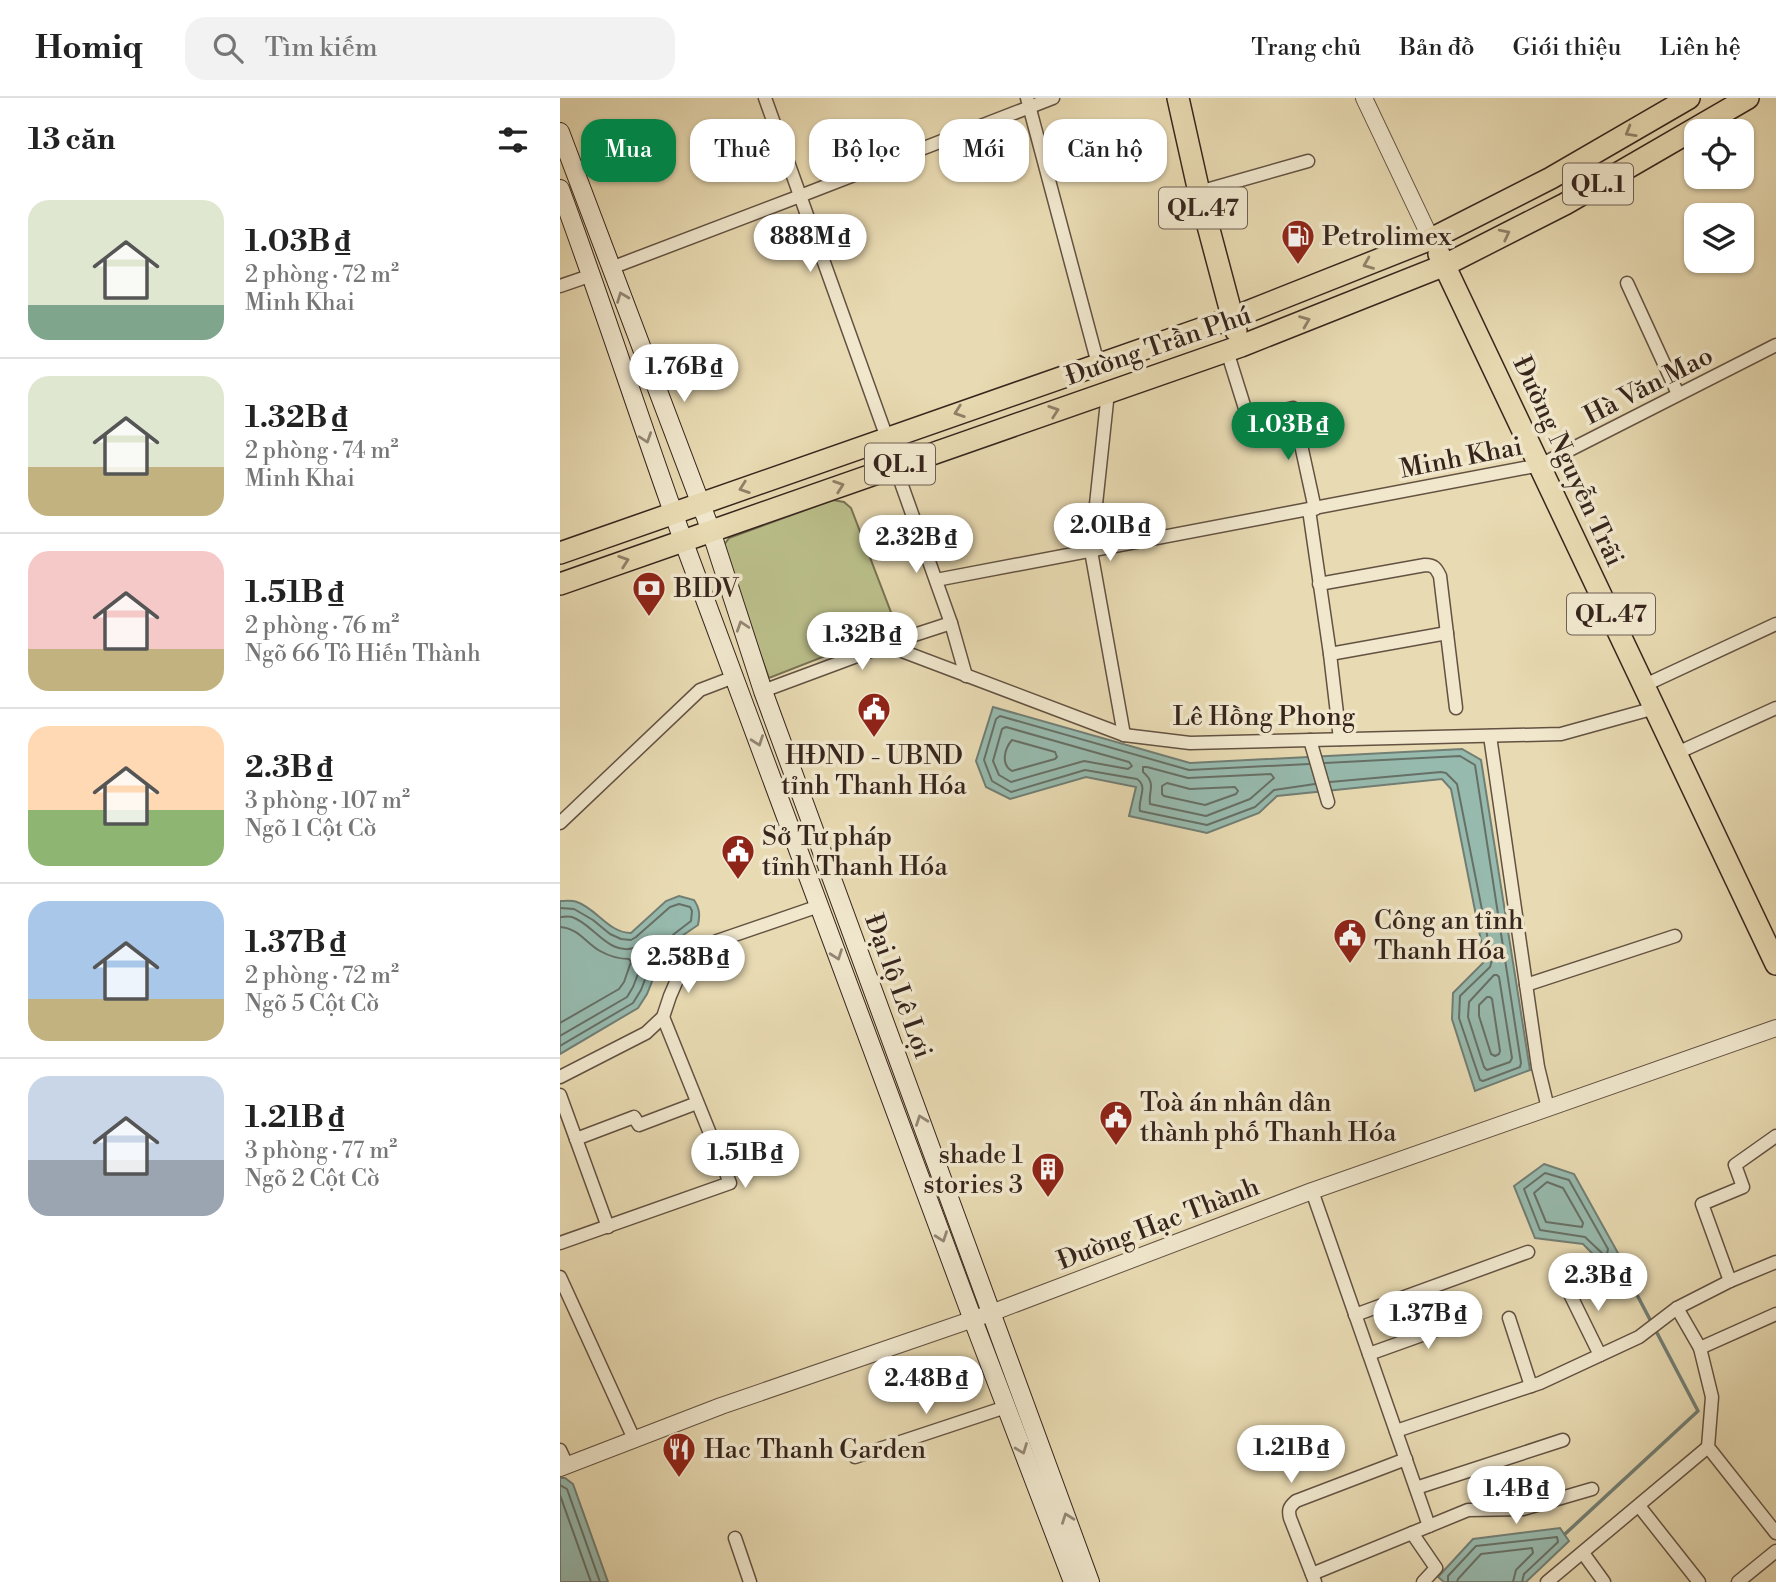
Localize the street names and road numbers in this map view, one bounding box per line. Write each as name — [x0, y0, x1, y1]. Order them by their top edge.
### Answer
road number: QL.1 — [1563, 164, 1633, 204]
road number: QL.47 — [1159, 188, 1247, 228]
street label: Đường Trần Phú — [1061, 299, 1256, 393]
street label: Hà Văn Mao — [1579, 340, 1718, 432]
street label: Đường Nguyễn Trãi — [1505, 351, 1631, 571]
street label: Minh Khai — [1397, 430, 1525, 486]
road number: QL.1 — [865, 444, 935, 484]
road number: QL.47 — [1567, 593, 1655, 634]
street label: Lê Hồng Phong — [1173, 701, 1356, 733]
street label: Đại lộ Lê Lợi — [857, 910, 939, 1063]
street label: Đường Hạc Thành — [1053, 1171, 1264, 1277]

